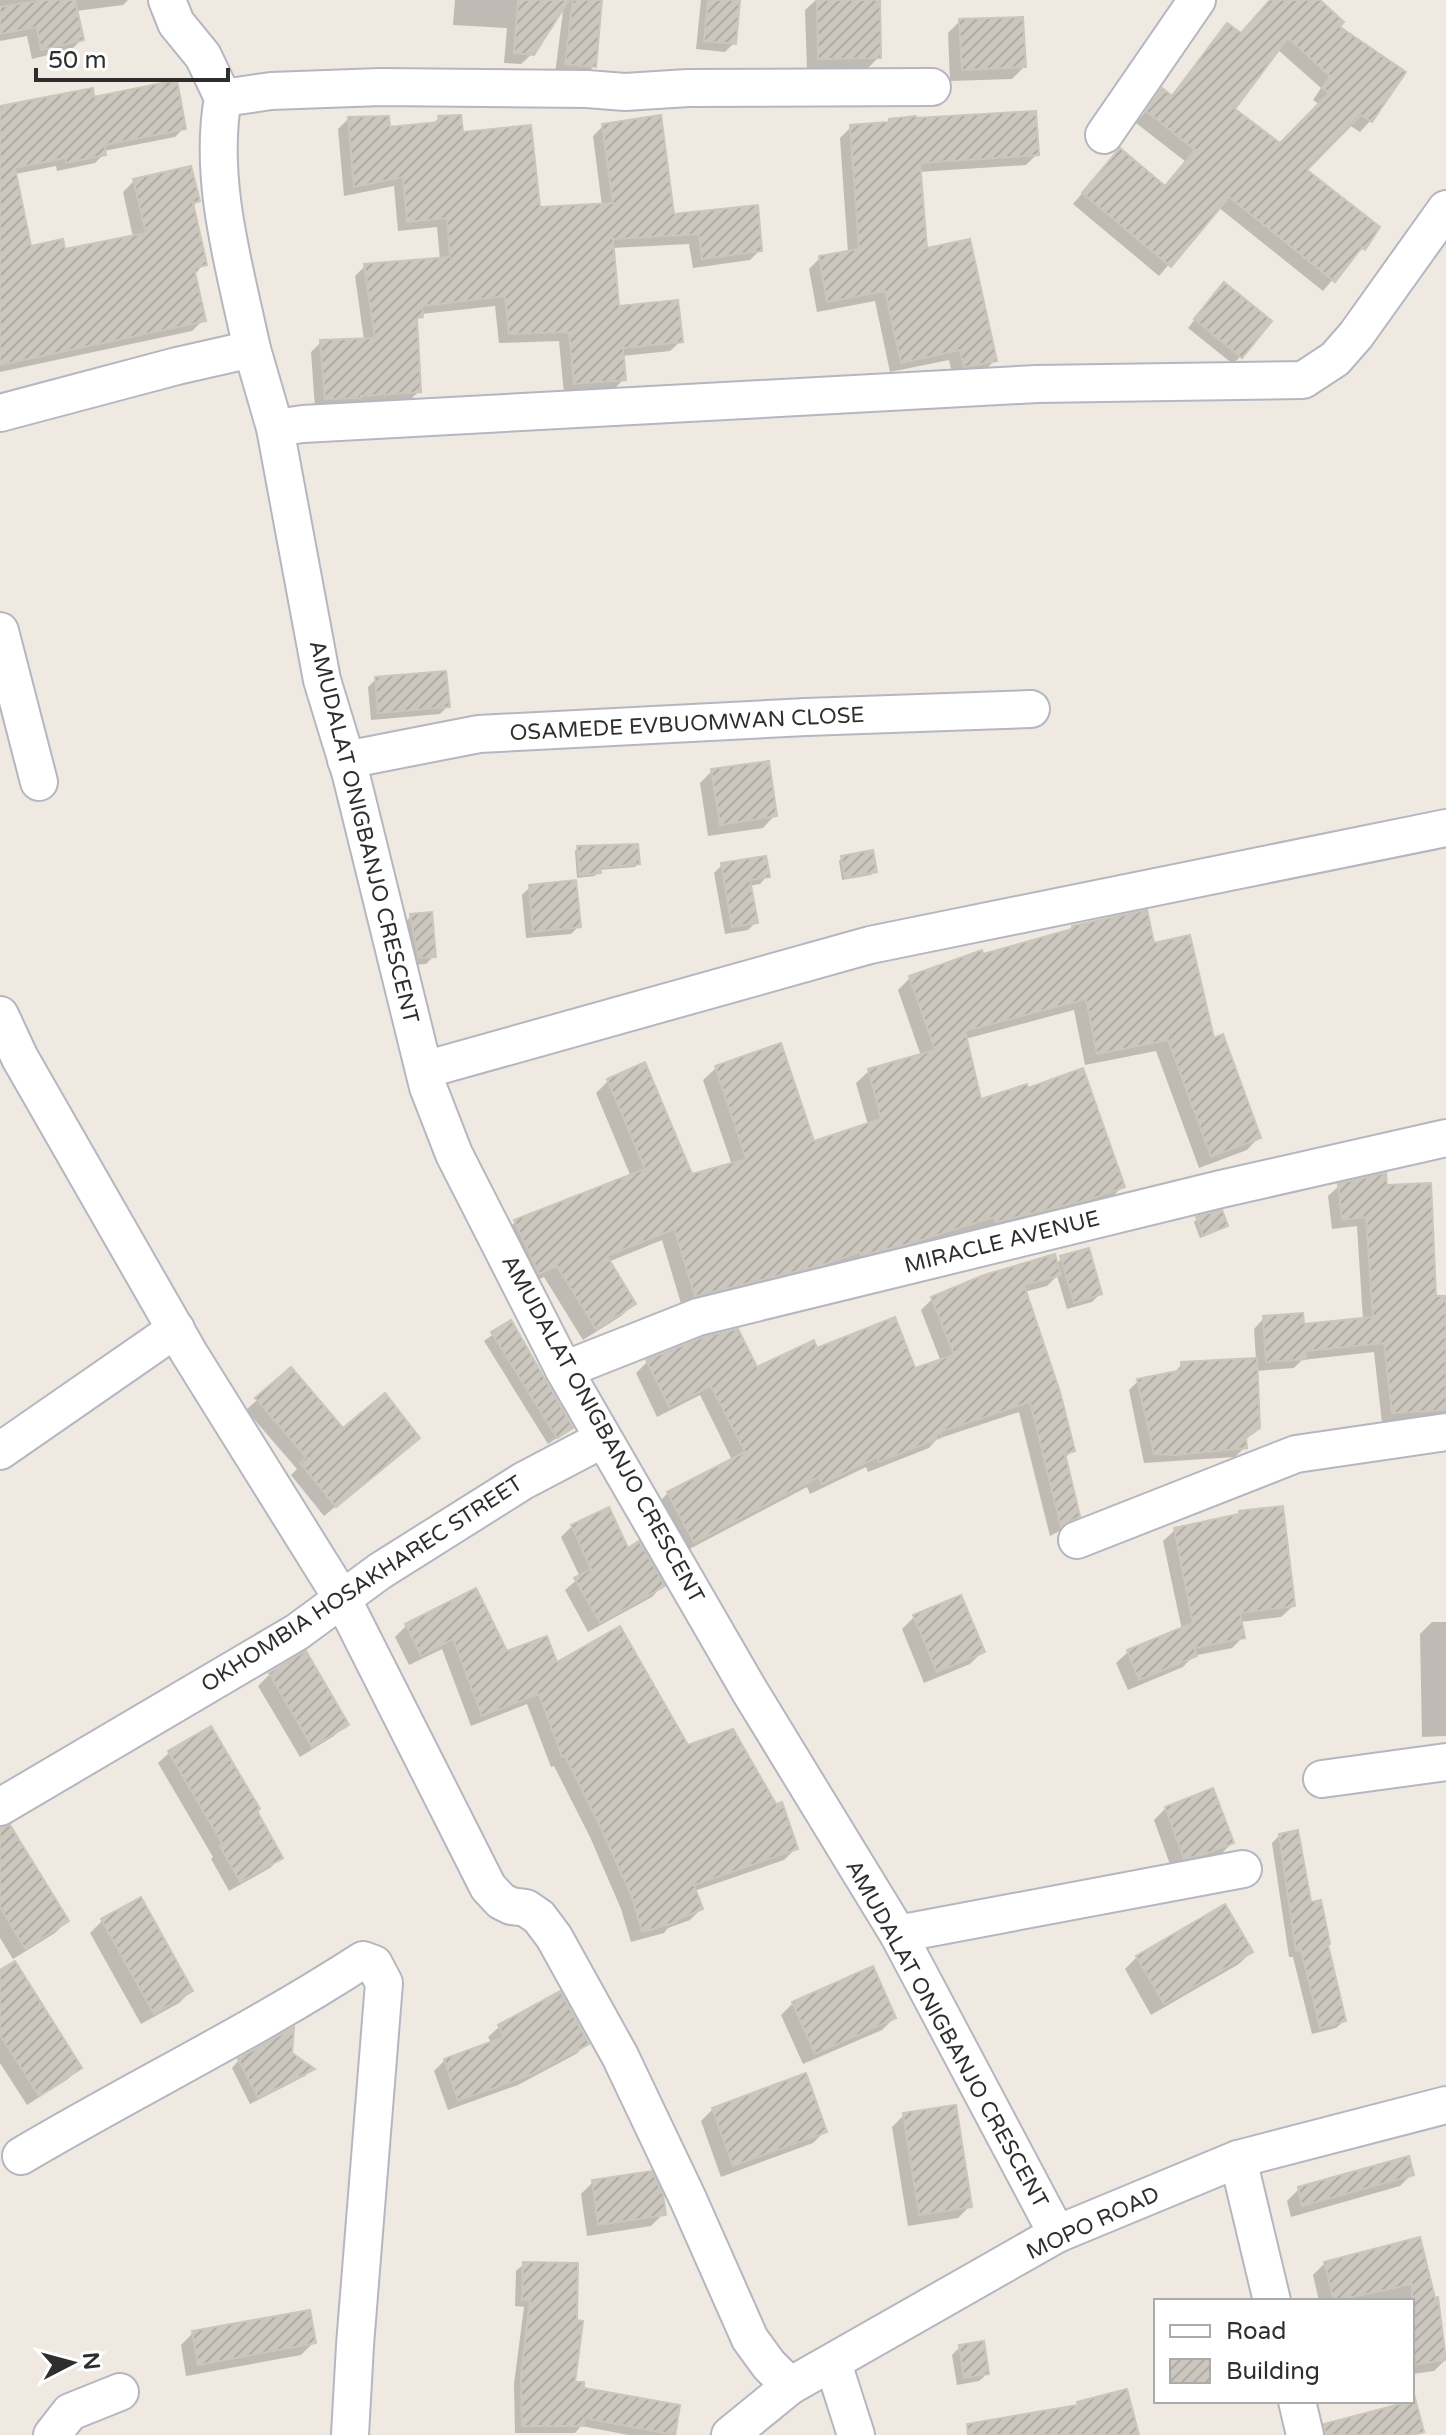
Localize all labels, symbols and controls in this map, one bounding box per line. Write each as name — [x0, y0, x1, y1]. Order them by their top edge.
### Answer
scale bar — [36, 32, 228, 82]
text: 50 m — [48, 46, 106, 75]
street label: AMUDALAT ONIGBANJO CRESCENT — [304, 638, 424, 1027]
street label: OSAMEDE EVBUOMWAN CLOSE — [509, 702, 865, 746]
street label: MIRACLE AVENUE — [902, 1205, 1102, 1279]
street label: AMUDALAT ONIGBANJO CRESCENT — [496, 1250, 710, 1608]
street label: OKHOMBIA HOSAKHAREC STREET — [196, 1470, 528, 1698]
street label: AMUDALAT ONIGBANJO CRESCENT — [840, 1855, 1054, 2213]
street label: MOPO ROAD — [1022, 2181, 1164, 2265]
legend — [1154, 2299, 1414, 2403]
text: Road — [1226, 2317, 1286, 2346]
north arrow — [32, 2323, 112, 2403]
text: N — [77, 2351, 105, 2371]
text: Building — [1226, 2357, 1320, 2386]

